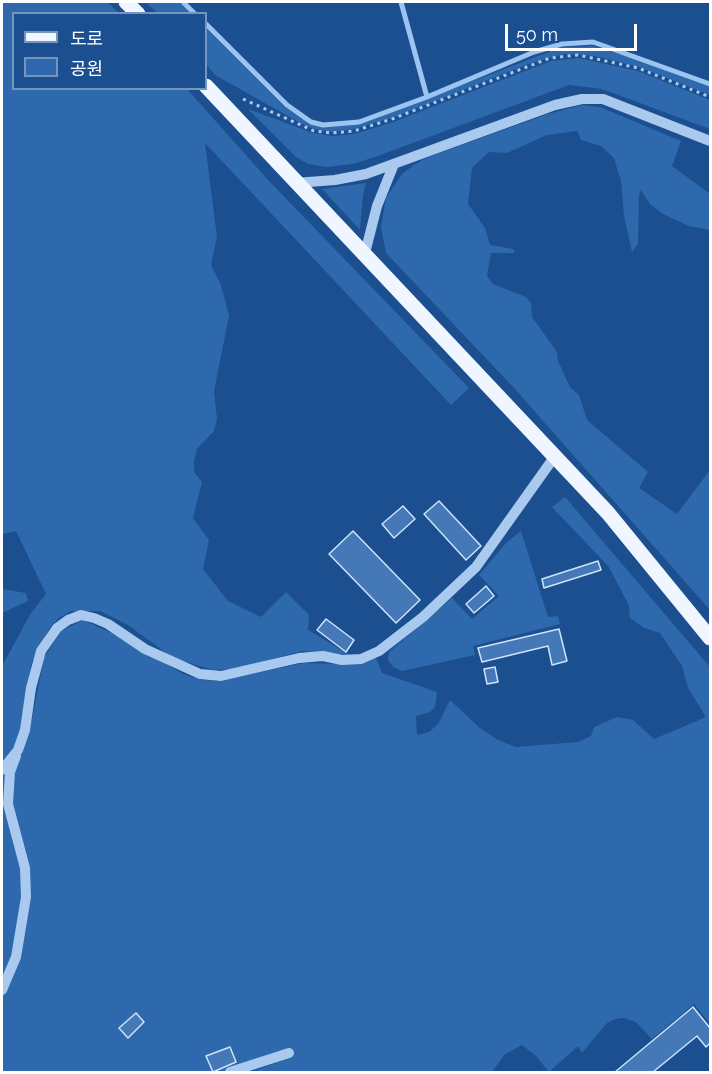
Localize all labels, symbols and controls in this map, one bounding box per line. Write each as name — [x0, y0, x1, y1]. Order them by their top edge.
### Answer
legend — [12, 12, 207, 90]
scale bar — [508, 12, 640, 50]
text: 50 m — [516, 24, 558, 45]
text: 도로 — [70, 28, 103, 49]
text: 공원 — [70, 58, 103, 79]

